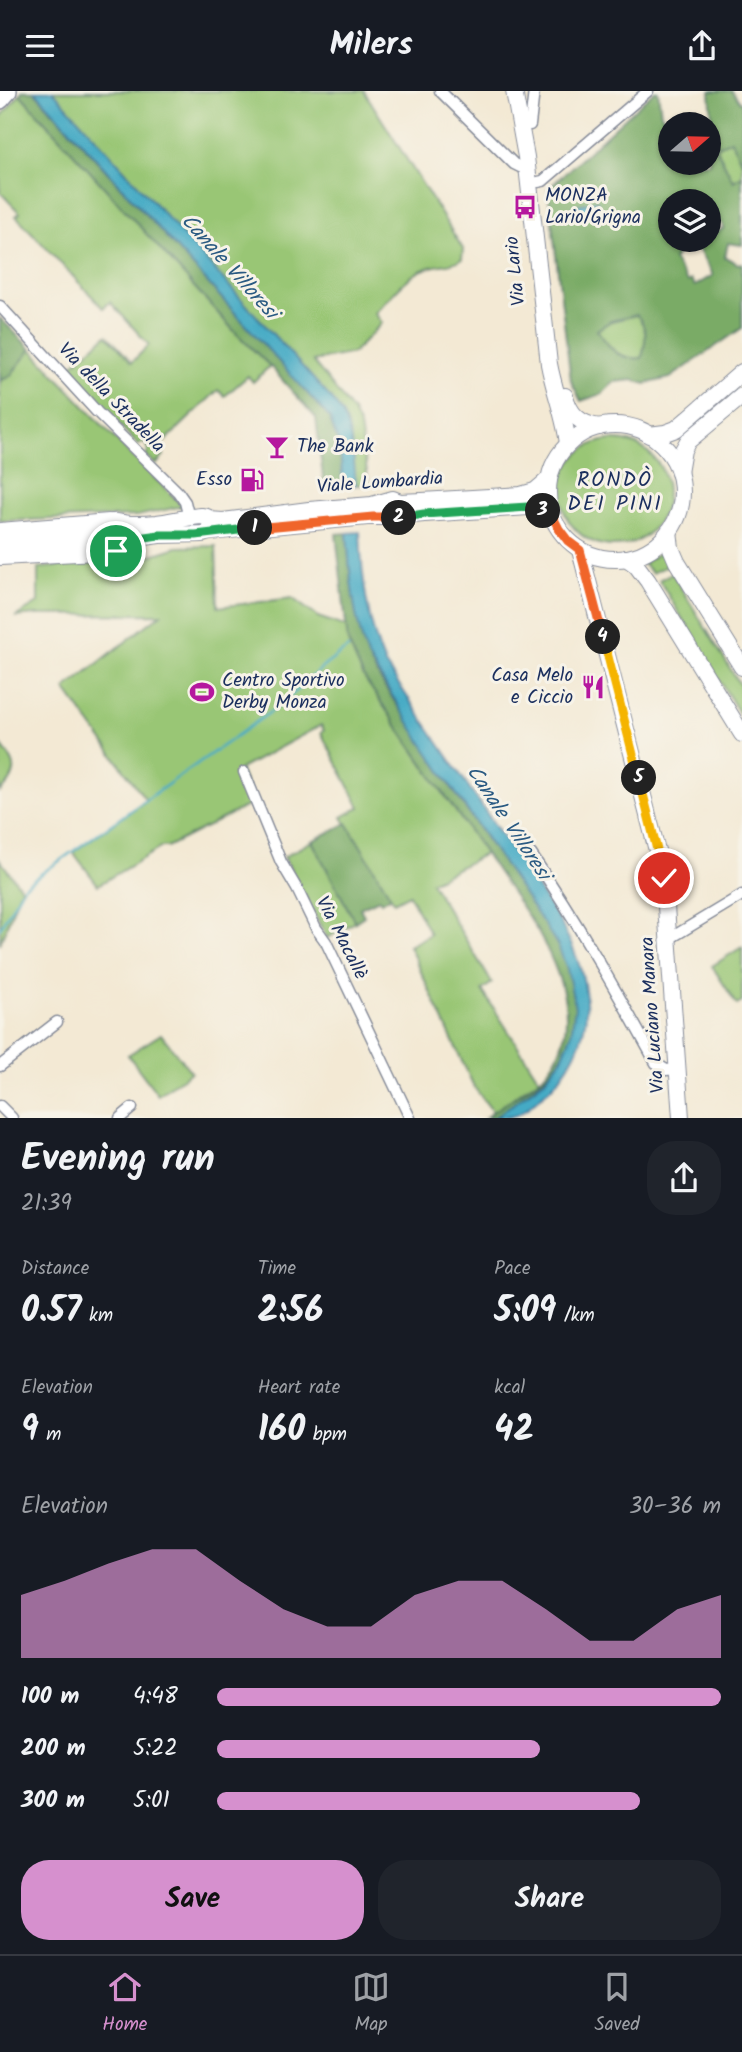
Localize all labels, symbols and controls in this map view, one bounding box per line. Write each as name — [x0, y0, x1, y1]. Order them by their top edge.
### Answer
text: Milers — [329, 20, 413, 71]
icon: menu — [21, 27, 59, 65]
icon: share — [683, 27, 721, 65]
north arrow — [658, 112, 721, 175]
map controls — [658, 112, 721, 252]
place label: MONZA Lario/Grigna — [545, 181, 641, 233]
button: layers — [658, 189, 721, 252]
bus stop icon: MONZA Lario/Grigna — [511, 193, 539, 221]
water label: Canale Villoresi — [172, 207, 288, 330]
street label: Via Lario — [497, 235, 535, 307]
street label: Via della Stradella — [50, 336, 172, 460]
place label: The Bank — [297, 432, 374, 462]
bar icon: The Bank — [263, 433, 291, 461]
street label: Viale Lombardia — [316, 464, 444, 502]
district label: RONDÒ DEI PINI — [567, 464, 663, 521]
place label: Esso — [196, 465, 232, 495]
fuel station icon: Esso — [238, 466, 266, 494]
pin: 3 — [526, 493, 560, 529]
text: 3 — [537, 495, 548, 525]
pin: 2 — [382, 501, 416, 535]
text: 2 — [393, 502, 404, 532]
pin: 1 — [238, 511, 272, 545]
text: 1 — [252, 512, 257, 542]
pin — [86, 521, 146, 581]
icon: arrive — [97, 532, 135, 570]
pin: 4 — [586, 619, 620, 655]
text: 4 — [597, 621, 608, 651]
place label: Casa Melo e Ciccio — [491, 661, 573, 713]
place label: Centro Sportivo Derby Monza — [222, 666, 345, 718]
restaurant icon: Casa Melo e Ciccio — [579, 673, 607, 701]
sports icon: Centro Sportivo Derby Monza — [188, 678, 216, 706]
water label: Canale Villoresi — [457, 759, 561, 891]
pin: 5 — [622, 761, 656, 795]
text: 5 — [634, 762, 643, 792]
pin — [634, 848, 694, 908]
icon: check — [645, 859, 683, 897]
street label: Via Macallè — [307, 891, 375, 986]
street label: Via Luciano Manara — [633, 936, 673, 1094]
text: Evening run — [21, 1130, 215, 1190]
button: share — [647, 1141, 721, 1215]
text: 21:39 — [21, 1186, 72, 1222]
text: Distance — [21, 1254, 89, 1284]
text: Time — [258, 1254, 296, 1284]
text: Pace — [494, 1254, 531, 1284]
text: 0.57 — [21, 1284, 81, 1340]
text: 2:56 — [258, 1284, 323, 1340]
text: 5:09 — [494, 1284, 556, 1340]
text: km — [81, 1301, 113, 1331]
text: /km — [556, 1301, 595, 1331]
text: Elevation — [21, 1373, 93, 1403]
text: Heart rate — [258, 1373, 340, 1403]
text: kcal — [494, 1373, 525, 1403]
text: 9 — [21, 1403, 39, 1459]
text: 160 — [258, 1403, 305, 1459]
text: 42 — [494, 1403, 534, 1459]
text: m — [39, 1420, 61, 1450]
text: bpm — [305, 1420, 347, 1450]
text: Elevation — [21, 1489, 108, 1525]
text: 30–36 m — [629, 1489, 721, 1525]
text: 100 m — [21, 1679, 79, 1715]
text: 4:48 — [133, 1679, 178, 1715]
text: 200 m — [21, 1731, 86, 1767]
text: 5:22 — [133, 1731, 178, 1767]
text: 300 m — [21, 1783, 85, 1819]
text: 5:01 — [133, 1783, 170, 1819]
button: Save — [21, 1860, 364, 1940]
button: Share — [378, 1860, 721, 1940]
tab: Home — [102, 1968, 147, 2040]
tab: Map — [352, 1968, 390, 2040]
tab: Saved — [595, 1968, 640, 2040]

